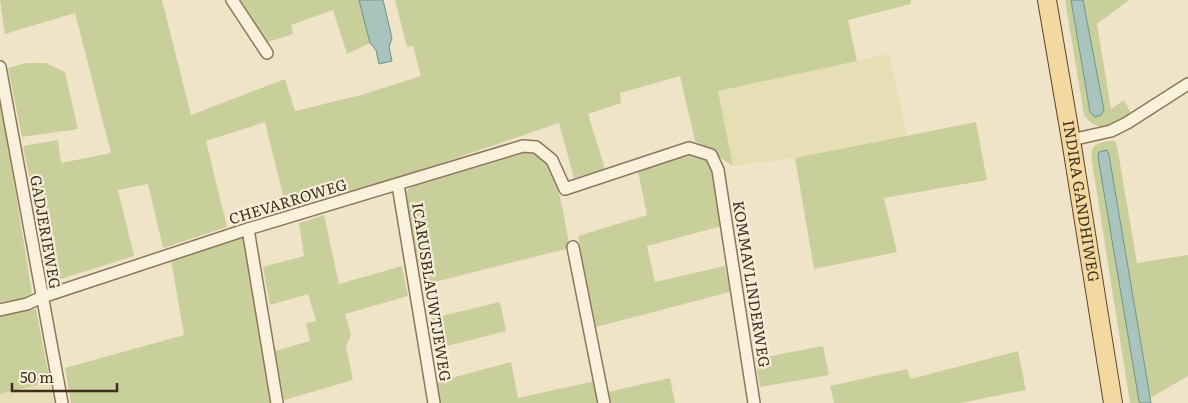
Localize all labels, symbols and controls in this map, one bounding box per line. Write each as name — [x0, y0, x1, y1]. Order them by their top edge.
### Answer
street label: INDIRA GANDHIWEG — [1058, 118, 1106, 283]
street label: CHEVARROWEG — [226, 172, 349, 229]
street label: GADJERIEWEG — [25, 173, 68, 290]
street label: KOMMAVLINDERWEG — [728, 199, 777, 369]
street label: ICARUSBLAUWTJEWEG — [407, 201, 458, 383]
scale bar — [12, 360, 118, 392]
text: 50 m — [20, 365, 54, 388]

